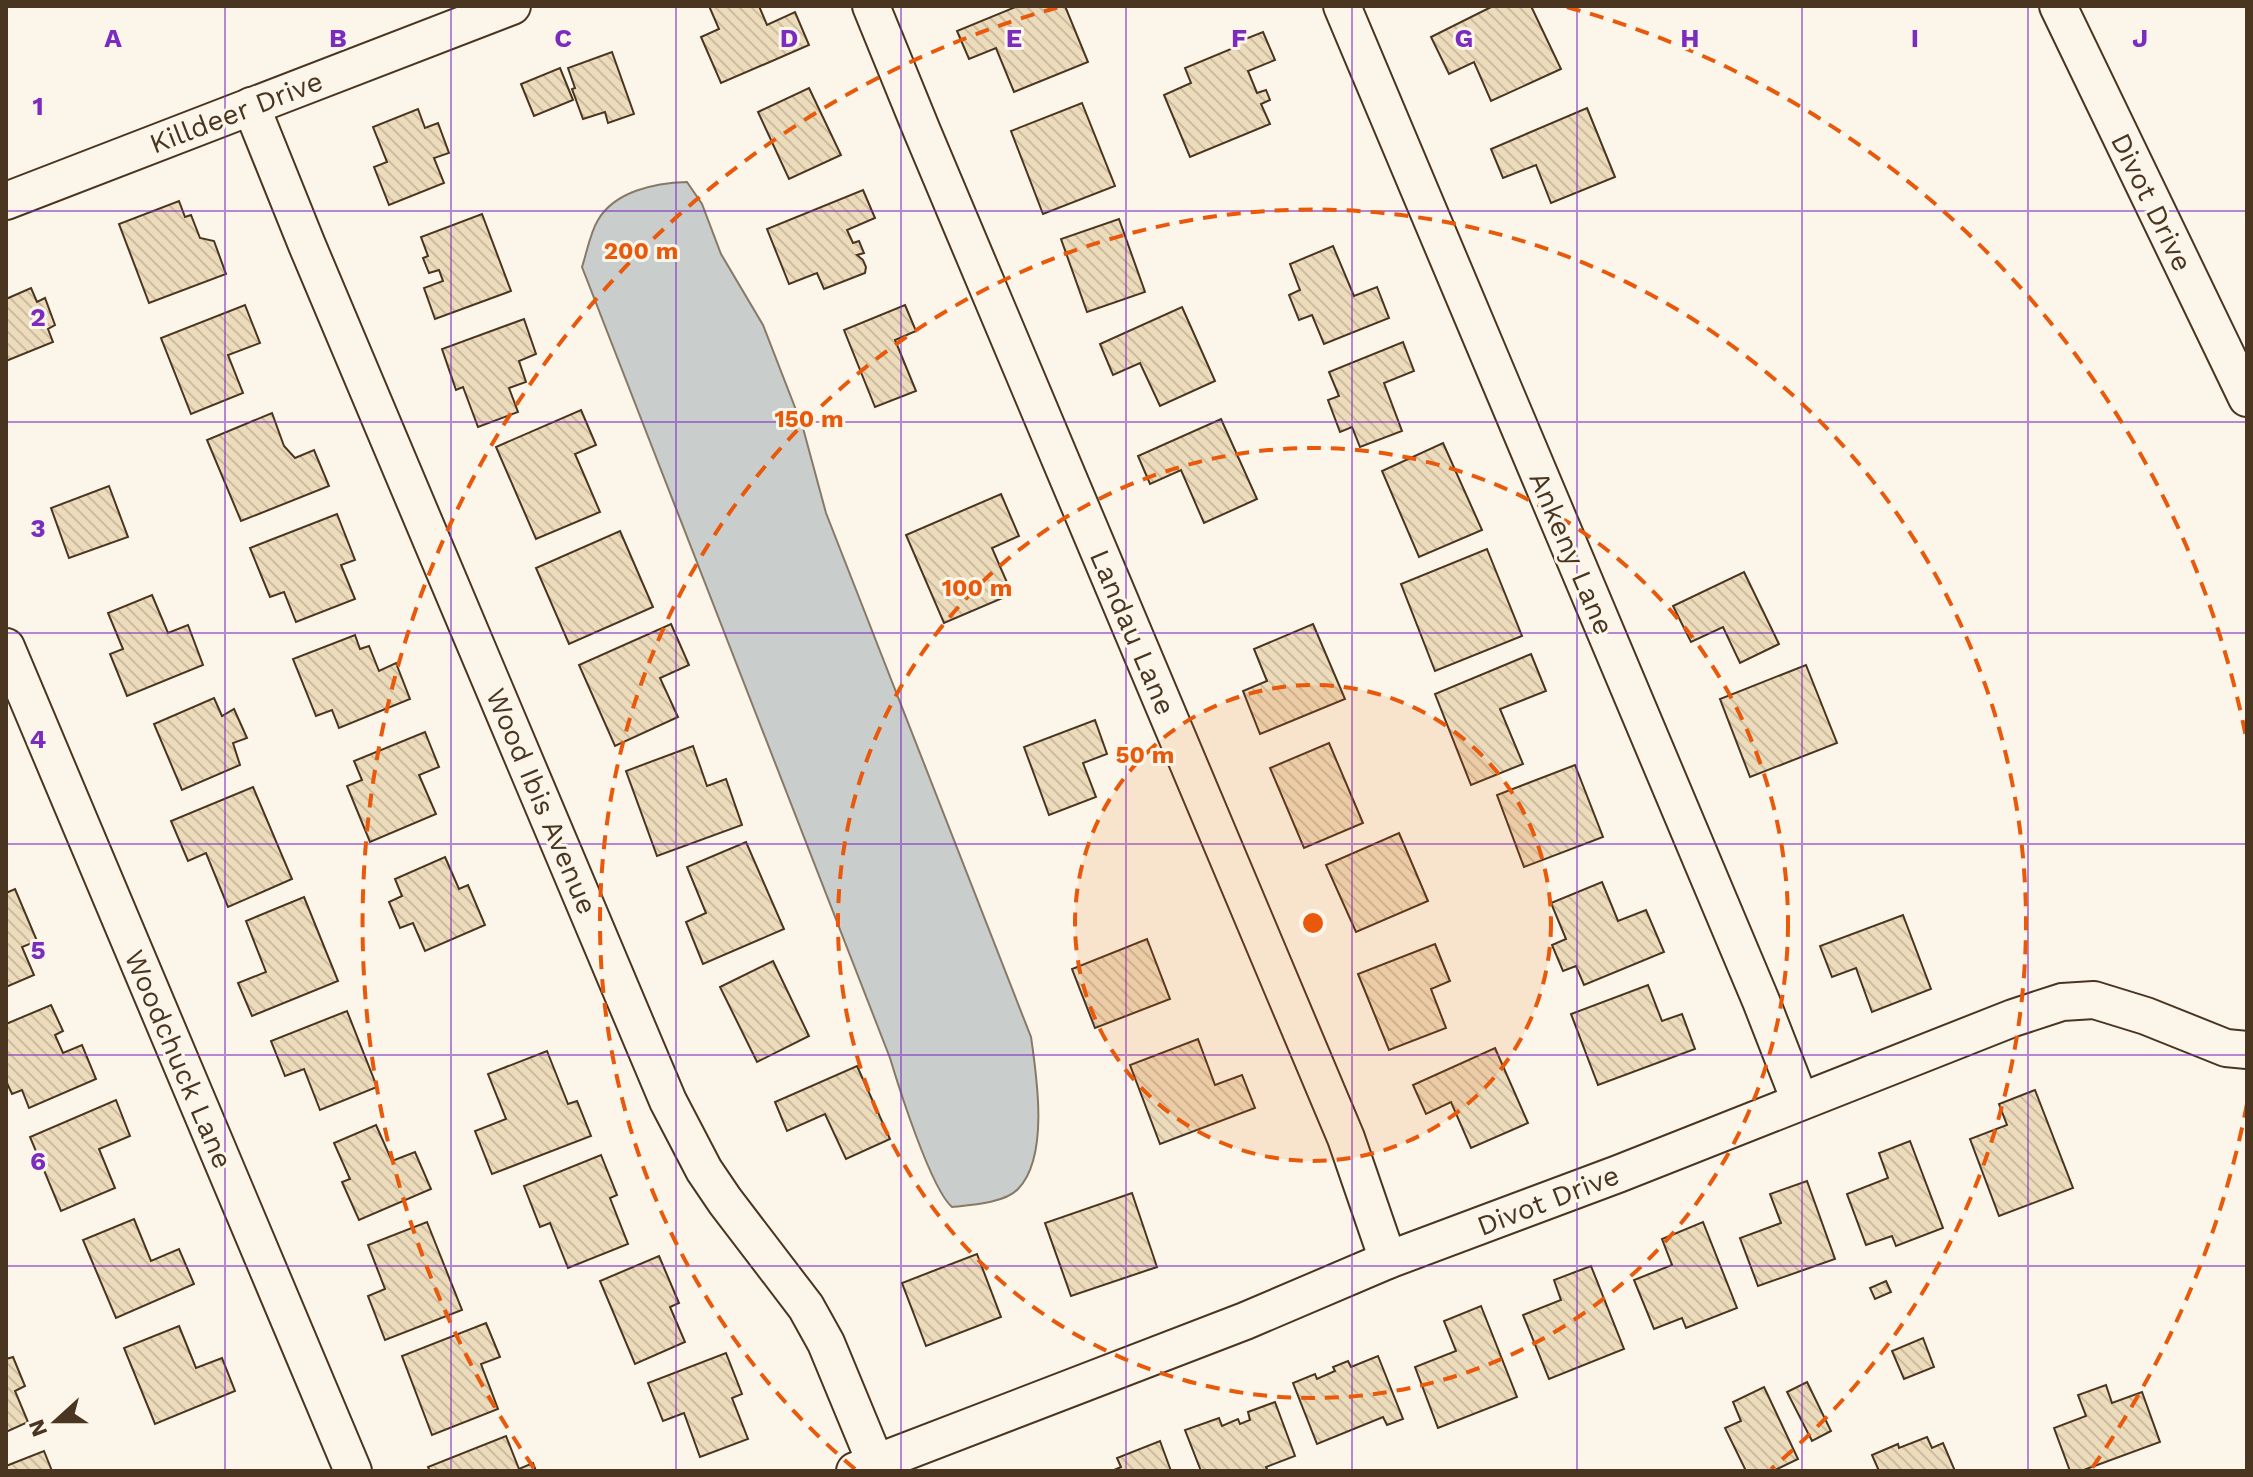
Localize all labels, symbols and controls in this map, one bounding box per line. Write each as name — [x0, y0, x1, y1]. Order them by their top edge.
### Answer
text: A — [104, 23, 122, 53]
text: B — [329, 23, 347, 53]
text: C — [554, 23, 572, 53]
text: D — [780, 23, 798, 53]
text: E — [1006, 23, 1022, 53]
text: F — [1231, 23, 1247, 53]
text: G — [1455, 23, 1473, 53]
text: H — [1680, 23, 1700, 53]
text: I — [1911, 23, 1919, 53]
text: J — [2132, 23, 2148, 53]
street label: Killdeer Drive — [145, 64, 327, 161]
text: 1 — [32, 91, 44, 121]
street label: Divot Drive — [2104, 128, 2199, 277]
text: 200 m — [604, 237, 678, 265]
text: 2 — [30, 302, 46, 332]
text: 150 m — [774, 405, 844, 433]
street label: Ankeny Lane — [1522, 467, 1621, 640]
text: 3 — [30, 513, 46, 543]
street label: Landau Lane — [1083, 545, 1182, 720]
text: 100 m — [942, 574, 1012, 602]
street label: Wood Ibis Avenue — [479, 683, 604, 919]
text: 4 — [30, 724, 47, 754]
text: 50 m — [1116, 741, 1174, 769]
centre of rings — [1299, 909, 1327, 937]
text: 5 — [30, 935, 46, 965]
street label: Woodchuck Lane — [118, 945, 239, 1173]
text: 6 — [30, 1146, 46, 1176]
street label: Divot Drive — [1472, 1158, 1624, 1243]
north arrow — [16, 1381, 96, 1461]
text: N — [23, 1416, 52, 1440]

